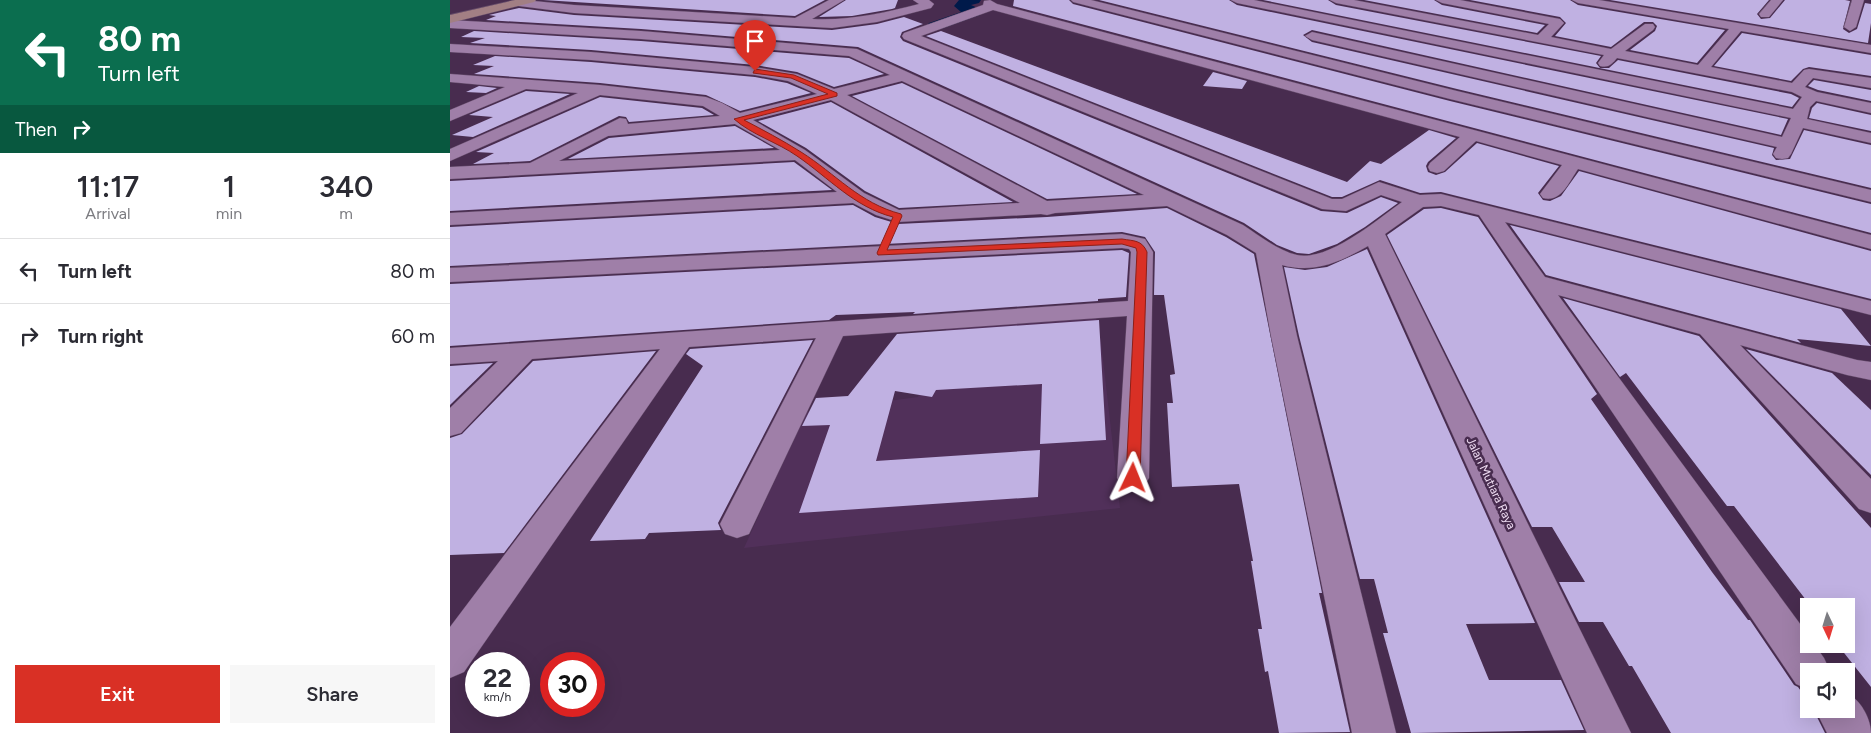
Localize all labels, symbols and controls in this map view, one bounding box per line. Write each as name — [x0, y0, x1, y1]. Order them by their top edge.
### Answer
text: 80 m — [98, 18, 181, 60]
icon: left — [15, 20, 80, 85]
pin — [734, 20, 776, 71]
icon: arrive — [741, 27, 769, 55]
text: Turn left — [98, 60, 180, 87]
icon: right — [67, 115, 95, 143]
text: Then — [15, 118, 57, 141]
text: 11:17 — [77, 168, 139, 205]
text: 1 — [223, 168, 235, 205]
text: 340 — [319, 168, 373, 205]
text: Arrival — [85, 204, 131, 223]
text: min — [216, 204, 242, 223]
text: m — [339, 204, 353, 223]
icon: left — [15, 257, 43, 285]
text: Turn left — [58, 260, 132, 283]
text: 80 m — [390, 260, 435, 283]
icon: right — [15, 322, 43, 350]
text: Turn right — [58, 325, 144, 348]
text: 60 m — [391, 325, 435, 348]
street label: Jalan Mutiara Raya — [1464, 435, 1518, 531]
position arrow — [1106, 451, 1158, 503]
north arrow — [1800, 598, 1855, 652]
map controls — [1800, 598, 1855, 718]
speed limit sign: 30 — [540, 652, 605, 717]
text: 22 — [483, 663, 512, 693]
button: sound — [1800, 663, 1855, 718]
button: Exit — [15, 665, 220, 723]
button: Share — [230, 665, 435, 723]
text: km/h — [484, 690, 511, 704]

